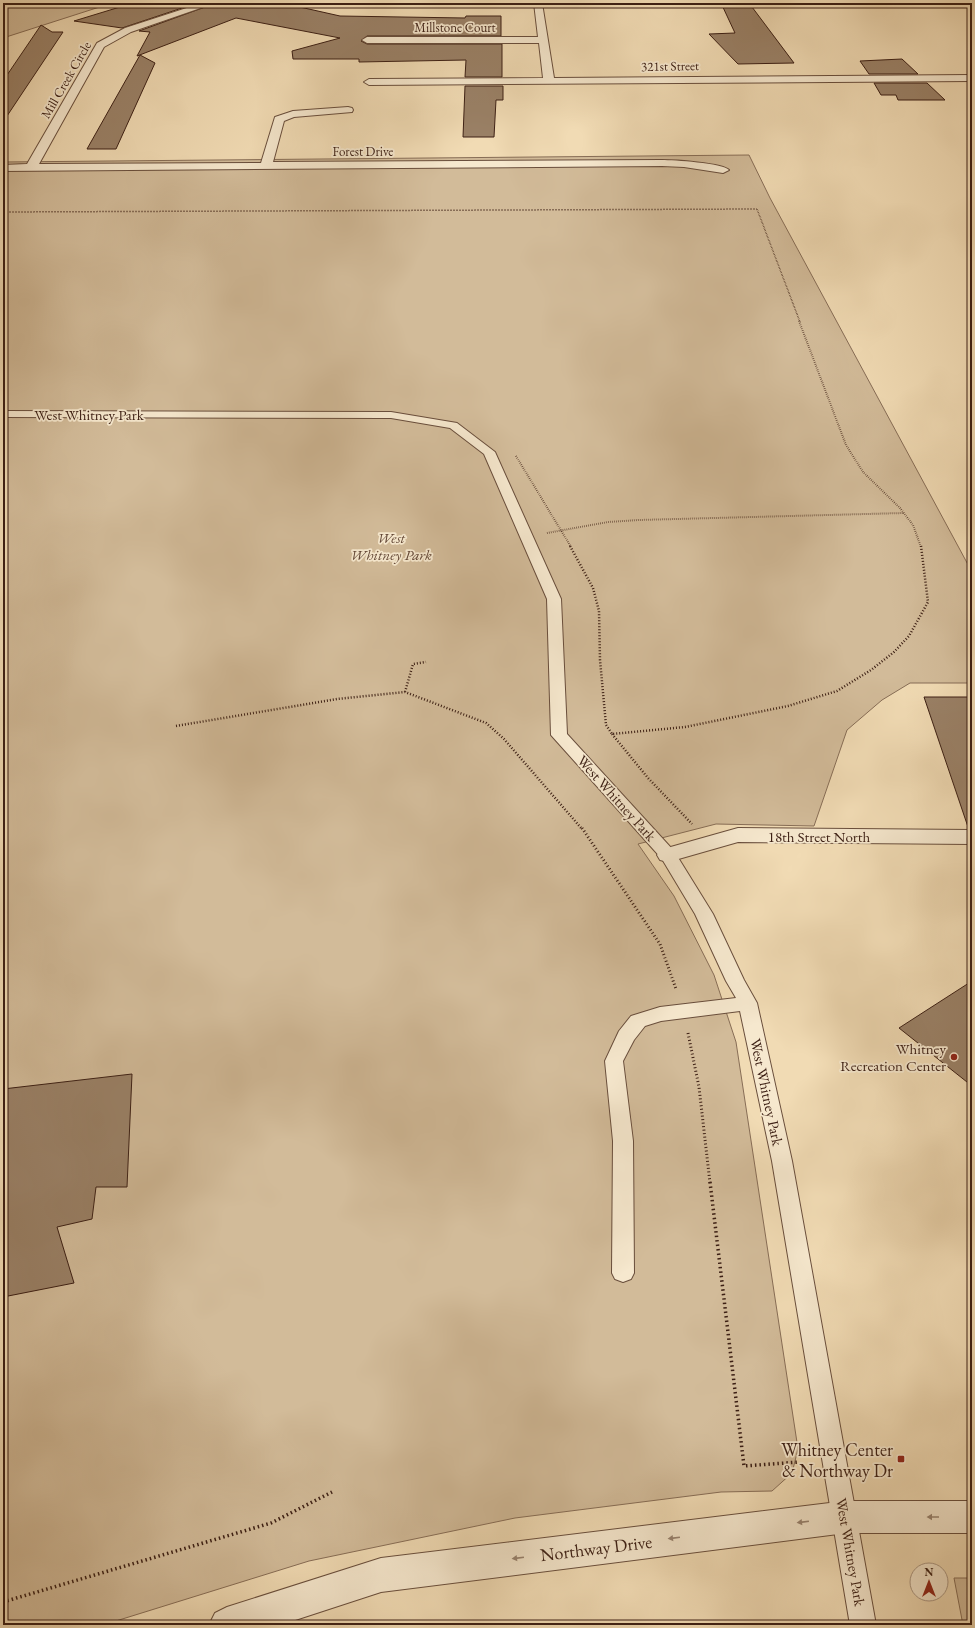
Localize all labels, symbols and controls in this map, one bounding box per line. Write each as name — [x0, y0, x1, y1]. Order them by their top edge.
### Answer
street label: Millstone Court — [414, 19, 496, 36]
street label: Mill Creek Circle — [37, 38, 95, 122]
street label: 321st Street — [641, 57, 699, 75]
street label: Forest Drive — [333, 143, 393, 160]
street label: West Whitney Park — [34, 405, 145, 424]
park label: West Whitney Park — [350, 528, 432, 564]
street label: West Whitney Park — [573, 751, 661, 846]
street label: 18th Street North — [768, 827, 871, 846]
street label: West Whitney Park — [746, 1037, 788, 1148]
place label: Whitney Recreation Center — [840, 1039, 946, 1075]
marker: Whitney Recreation Center — [949, 1052, 959, 1062]
place label: Whitney Center & Northway Dr — [781, 1438, 893, 1482]
marker: Whitney Center & Northway Dr — [896, 1454, 906, 1464]
street label: West Whitney Park — [832, 1496, 870, 1608]
one-way arrow — [926, 1514, 939, 1520]
one-way arrow — [797, 1519, 809, 1525]
street label: Northway Drive — [539, 1530, 653, 1566]
one-way arrow — [668, 1535, 680, 1541]
one-way arrow — [511, 1555, 524, 1561]
north arrow — [909, 1562, 949, 1602]
text: N — [925, 1565, 934, 1579]

